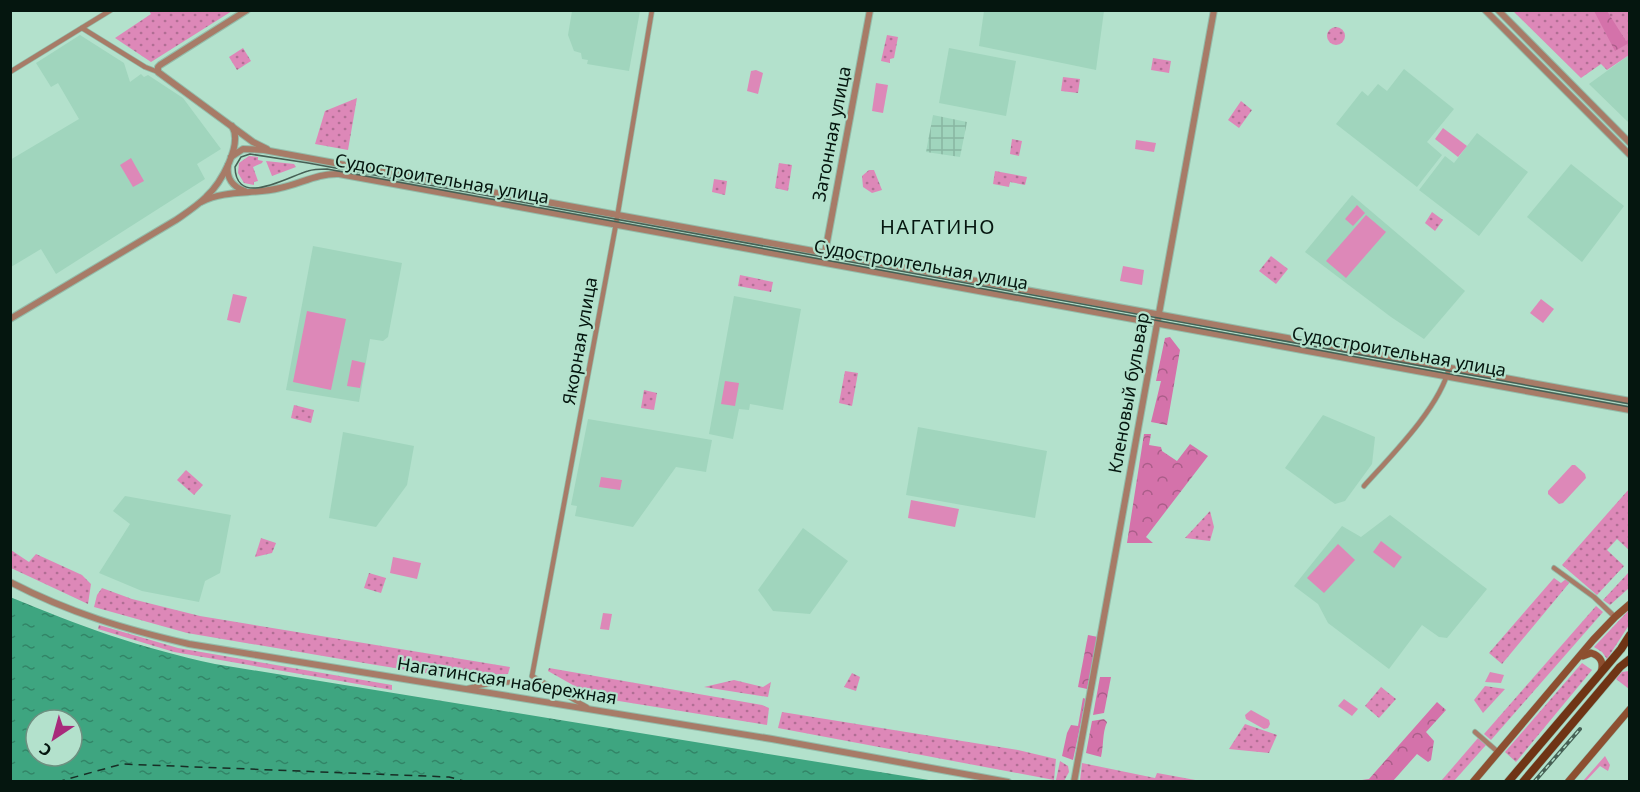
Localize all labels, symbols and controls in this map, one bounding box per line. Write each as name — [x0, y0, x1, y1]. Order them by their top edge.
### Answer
street label: Затонная улица — [806, 64, 856, 203]
street label: Судостроительная улица — [333, 147, 551, 209]
district label: НАГАТИНО — [880, 213, 996, 240]
street label: Судостроительная улица — [812, 233, 1030, 295]
street label: Якорная улица — [556, 275, 602, 407]
street label: Кленовый бульвар — [1102, 310, 1154, 475]
street label: Судостроительная улица — [1290, 320, 1508, 382]
street label: Нагатинская набережная — [396, 651, 619, 709]
north arrow — [24, 708, 84, 768]
text: С — [35, 738, 56, 762]

